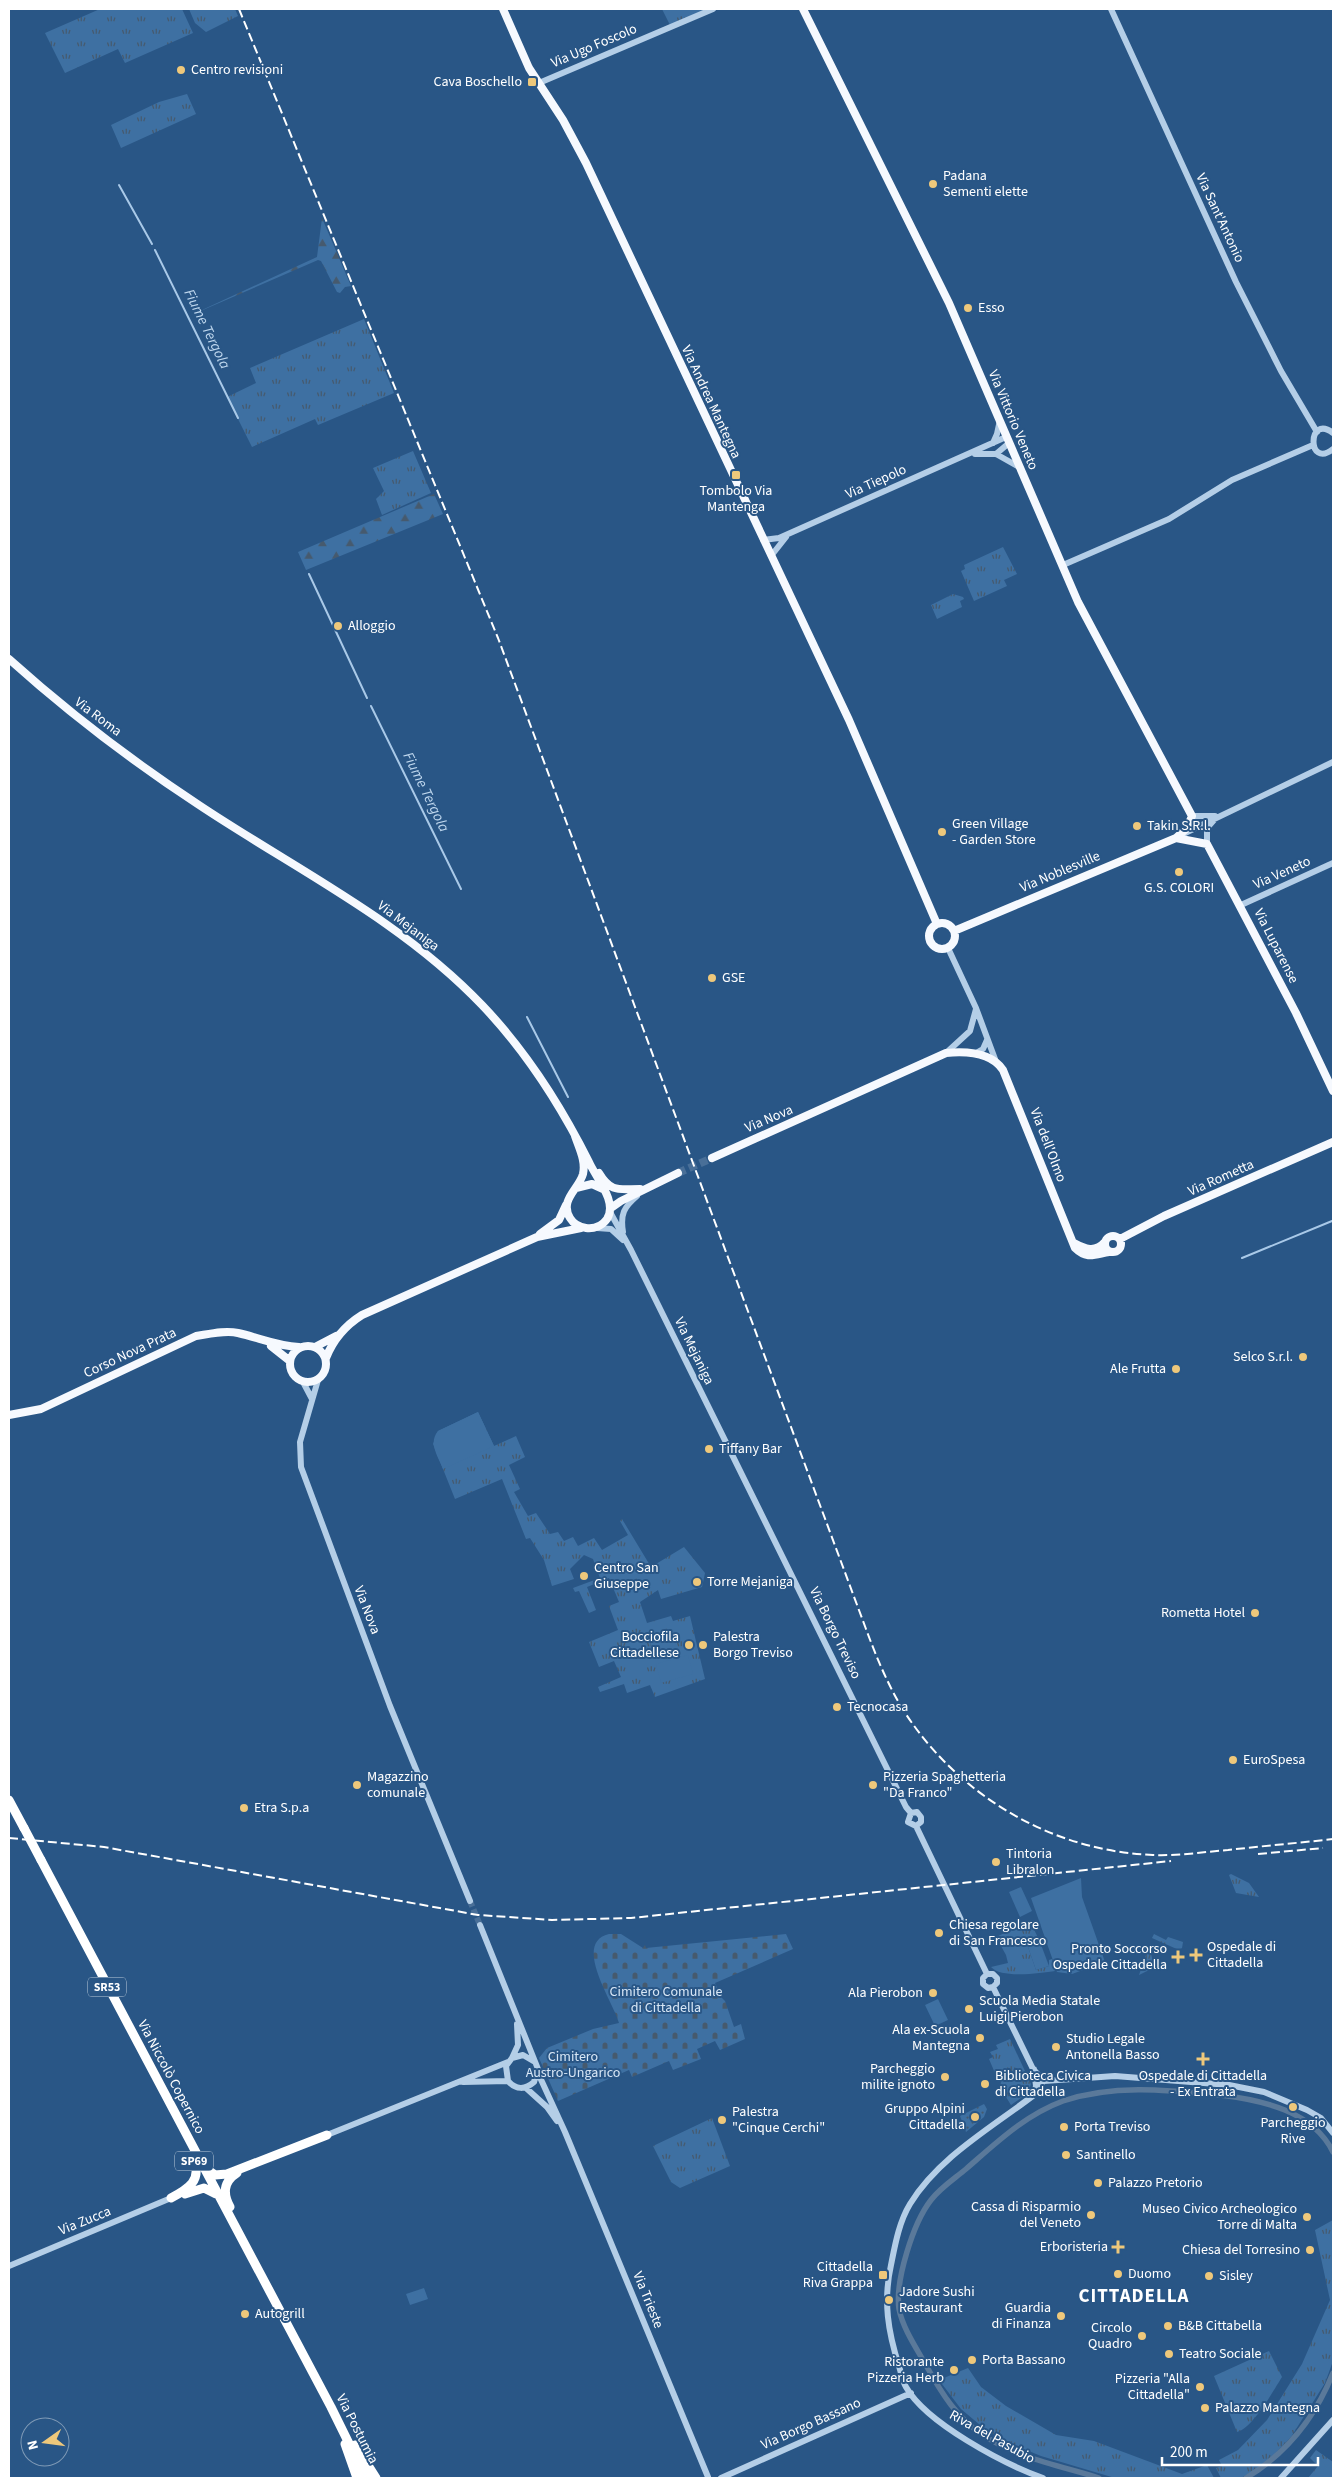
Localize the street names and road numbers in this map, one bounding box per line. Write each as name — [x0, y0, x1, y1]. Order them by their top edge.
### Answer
street label: Via Ugo Foscolo — [548, 19, 640, 73]
street label: Via Sant'Antonio — [1191, 170, 1249, 266]
street label: Via Andrea Mantegna — [676, 342, 746, 462]
street label: Via Vittorio Veneto — [983, 367, 1043, 473]
street label: Via Tiepolo — [842, 460, 910, 504]
street label: Via Roma — [70, 693, 126, 741]
street label: Via Noblesville — [1017, 846, 1103, 898]
street label: Via Veneto — [1250, 851, 1314, 895]
street label: Via Mejaniga — [373, 896, 443, 956]
street label: Via Luparense — [1249, 905, 1303, 987]
street label: Via Nova — [742, 1100, 796, 1138]
street label: Via dell'Olmo — [1025, 1105, 1071, 1185]
street label: Via Rometta — [1185, 1155, 1257, 1201]
street label: Via Mejaniga — [669, 1314, 719, 1388]
street label: Corso Nova Prata — [80, 1323, 180, 1383]
street label: Via Nova — [349, 1583, 385, 1637]
street label: Via Borgo Treviso — [804, 1584, 866, 1682]
road number: SR53 — [88, 1978, 126, 1996]
street label: Via Niccolò Copernico — [132, 2016, 210, 2138]
road number: SP69 — [175, 2152, 213, 2170]
street label: Via Zucca — [56, 2201, 114, 2241]
street label: Via Trieste — [628, 2269, 668, 2331]
street label: Via Postumia — [331, 2391, 383, 2467]
street label: Via Borgo Bassano — [758, 2393, 864, 2455]
street label: Riva del Pasubio — [945, 2405, 1039, 2469]

